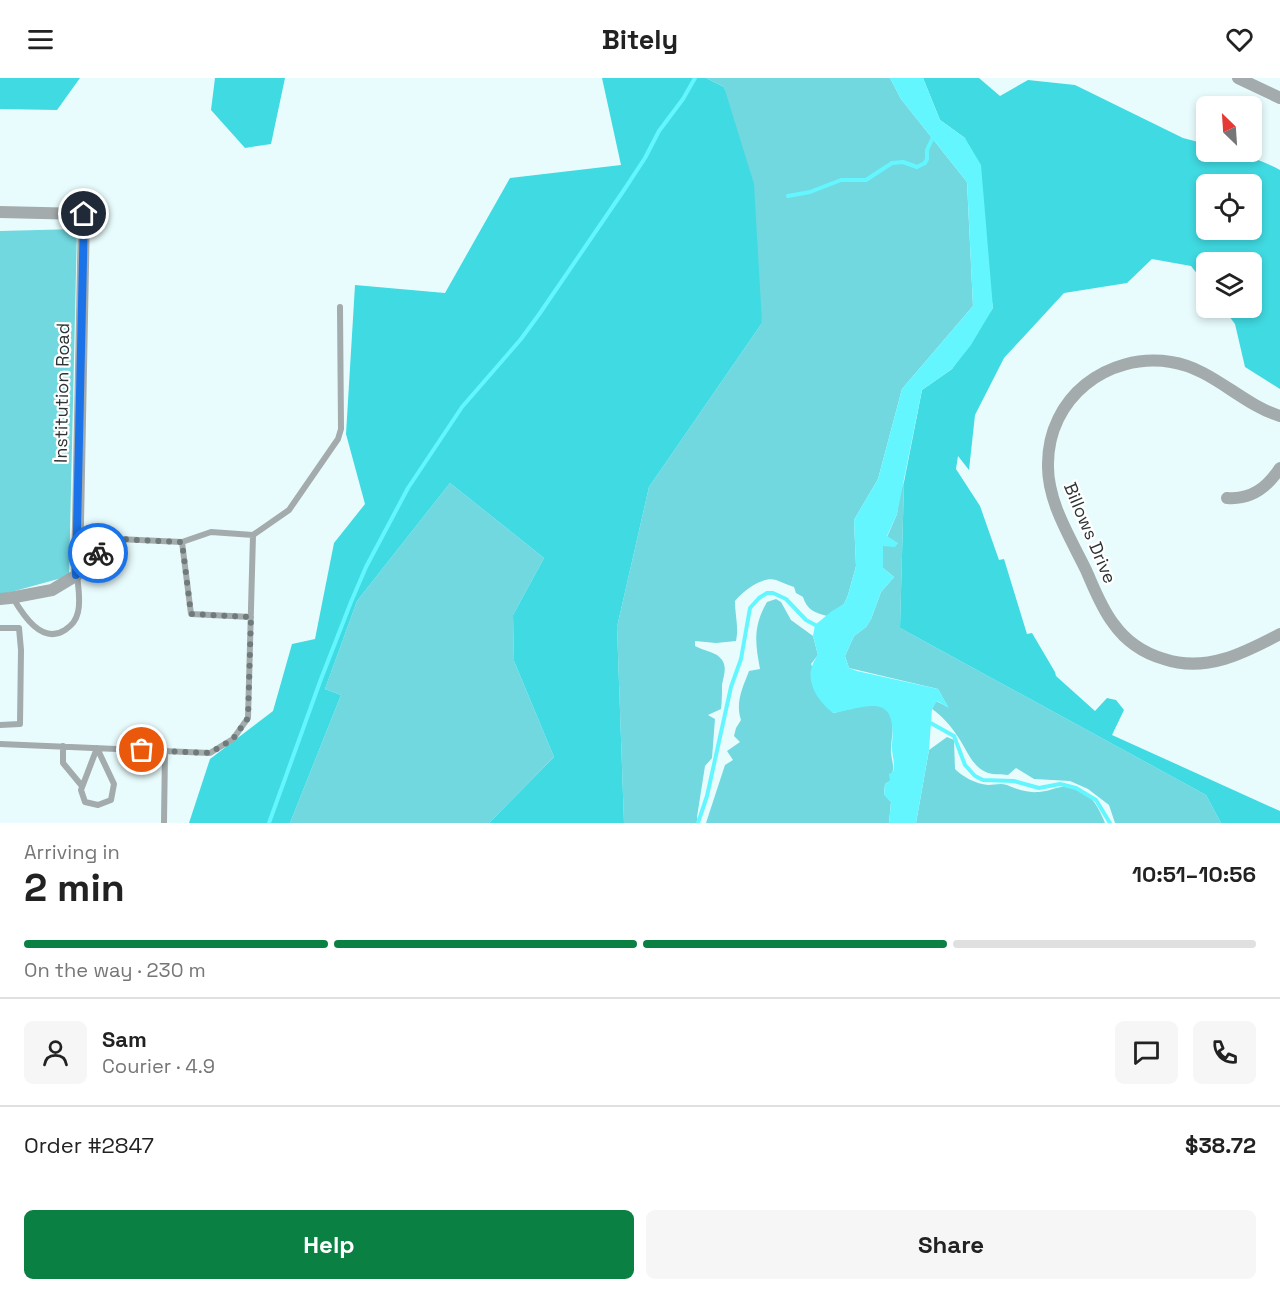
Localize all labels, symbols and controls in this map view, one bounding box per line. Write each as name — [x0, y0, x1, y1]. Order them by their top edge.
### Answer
text: Bitely — [602, 22, 678, 57]
icon: menu — [24, 23, 57, 56]
icon: heart — [1223, 23, 1256, 56]
north arrow — [1196, 96, 1262, 162]
map controls — [1196, 96, 1262, 318]
button: locate — [1196, 174, 1262, 240]
pin — [58, 188, 109, 239]
icon: home — [67, 197, 100, 230]
button: layers — [1196, 252, 1262, 318]
street label: Institution Road — [49, 323, 74, 463]
street label: Billows Drive — [1059, 479, 1122, 587]
courier — [68, 523, 128, 583]
icon: bike — [82, 537, 115, 570]
pin — [116, 724, 167, 775]
icon: bag — [125, 733, 158, 766]
text: Arriving in — [24, 839, 120, 865]
text: 10:51–10:56 — [1132, 860, 1256, 888]
text: 2 min — [24, 863, 125, 912]
text: On the way · 230 m — [24, 957, 206, 983]
button: person — [24, 1021, 87, 1084]
button: chat — [1115, 1021, 1178, 1084]
button: phone — [1193, 1021, 1256, 1084]
text: Sam — [102, 1025, 147, 1053]
text: Courier · 4.9 — [102, 1053, 215, 1079]
text: Order #2847 — [24, 1131, 154, 1159]
text: $38.72 — [1185, 1131, 1256, 1159]
button: Help — [24, 1210, 634, 1279]
button: Share — [646, 1210, 1256, 1279]

